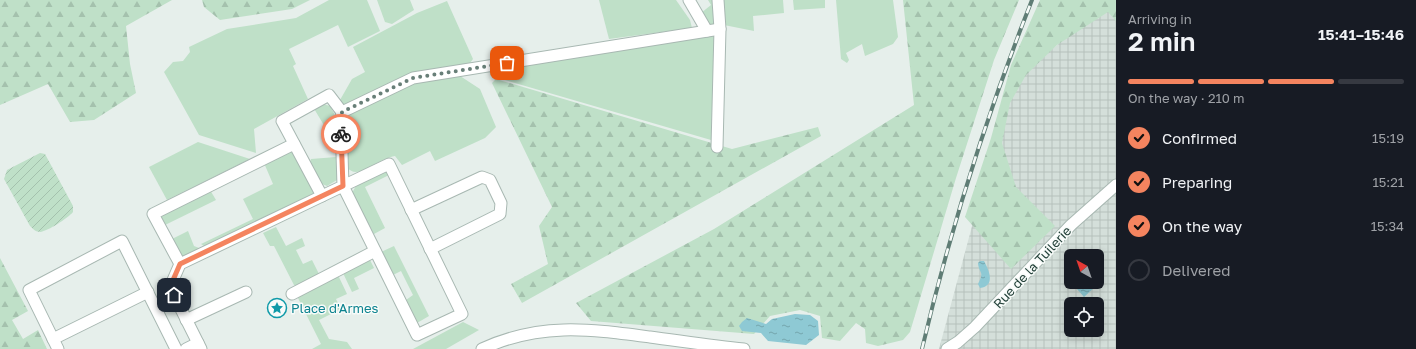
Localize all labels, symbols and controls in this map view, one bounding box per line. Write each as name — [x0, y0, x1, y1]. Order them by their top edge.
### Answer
text: Arriving in — [1128, 11, 1192, 27]
text: 15:41–15:46 — [1318, 25, 1404, 43]
text: 2 min — [1128, 26, 1196, 57]
pin — [490, 46, 524, 80]
icon: bag — [496, 52, 518, 74]
text: On the way · 210 m — [1128, 90, 1245, 106]
courier — [321, 114, 361, 154]
icon: bike — [330, 123, 352, 145]
icon: check — [1128, 127, 1150, 149]
text: Confirmed — [1162, 129, 1237, 147]
text: 15:19 — [1372, 130, 1404, 146]
icon: check — [1128, 171, 1150, 193]
text: Preparing — [1162, 173, 1232, 191]
text: 15:21 — [1372, 174, 1404, 190]
icon: check — [1128, 215, 1150, 237]
text: On the way — [1162, 217, 1242, 235]
text: 15:34 — [1371, 218, 1404, 234]
street label: Rue de la Tuilerie — [990, 223, 1074, 311]
north arrow — [1064, 249, 1104, 289]
map controls — [1064, 249, 1104, 337]
text: Delivered — [1162, 261, 1230, 279]
pin — [157, 278, 191, 312]
icon: home — [163, 284, 185, 306]
place icon: Place d'Armes — [266, 297, 288, 319]
button: locate — [1064, 297, 1104, 337]
place label: Place d'Armes — [291, 300, 379, 316]

